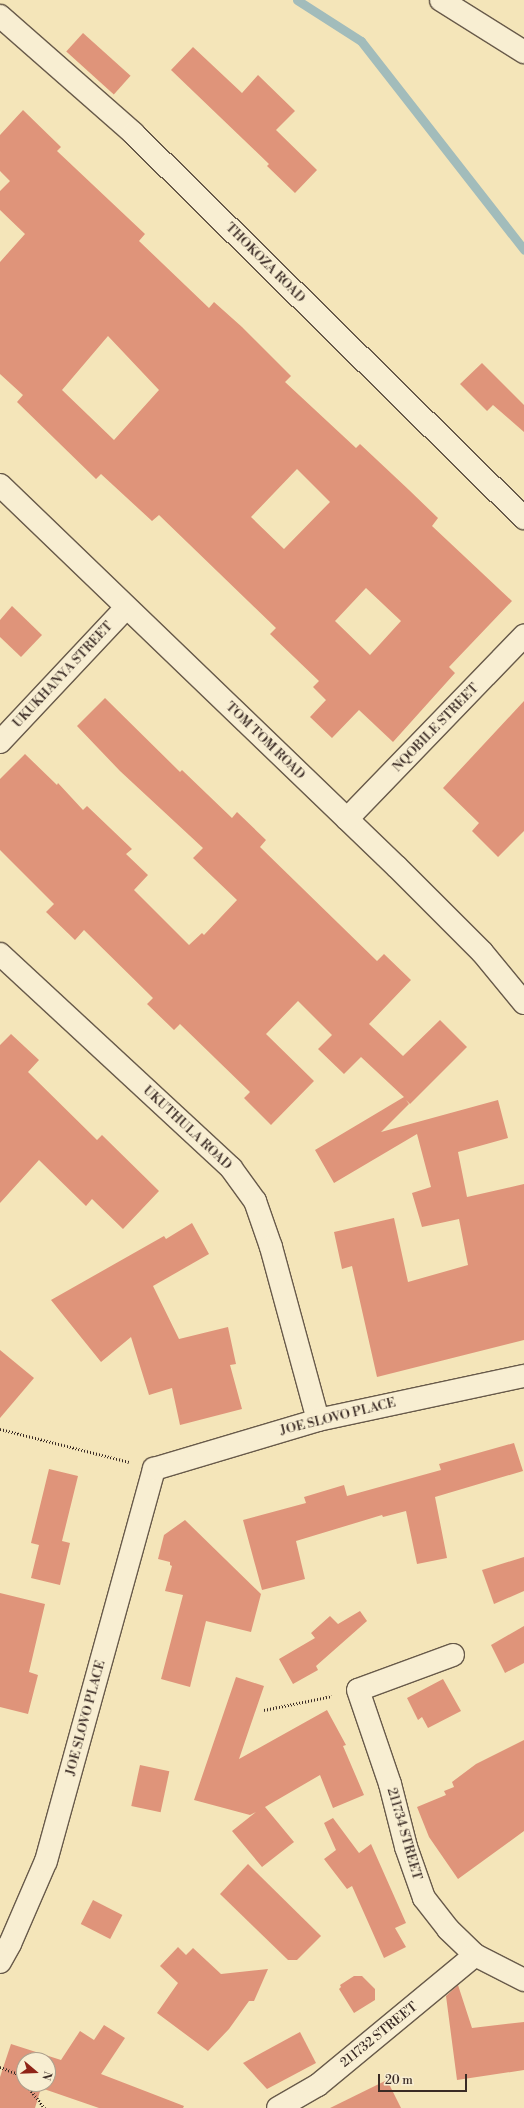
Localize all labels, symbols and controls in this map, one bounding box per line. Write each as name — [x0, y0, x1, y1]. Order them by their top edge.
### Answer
street label: THOKOZA ROAD — [222, 220, 308, 306]
street label: UKUKHANYA STREET — [10, 619, 116, 731]
street label: NQOBILE STREET — [390, 681, 482, 775]
street label: TOM TOM ROAD — [222, 699, 308, 783]
street label: UKUTHULA ROAD — [139, 1083, 235, 1173]
street label: JOE SLOVO PLACE — [279, 1395, 397, 1439]
street label: JOE SLOVO PLACE — [63, 1659, 109, 1777]
street label: 211734 STREET — [383, 1786, 425, 1882]
street label: 211732 STREET — [337, 1999, 421, 2071]
north arrow — [16, 2052, 56, 2092]
scale bar — [380, 2066, 469, 2092]
text: N — [38, 2069, 54, 2082]
text: 20 m — [385, 2073, 413, 2088]

